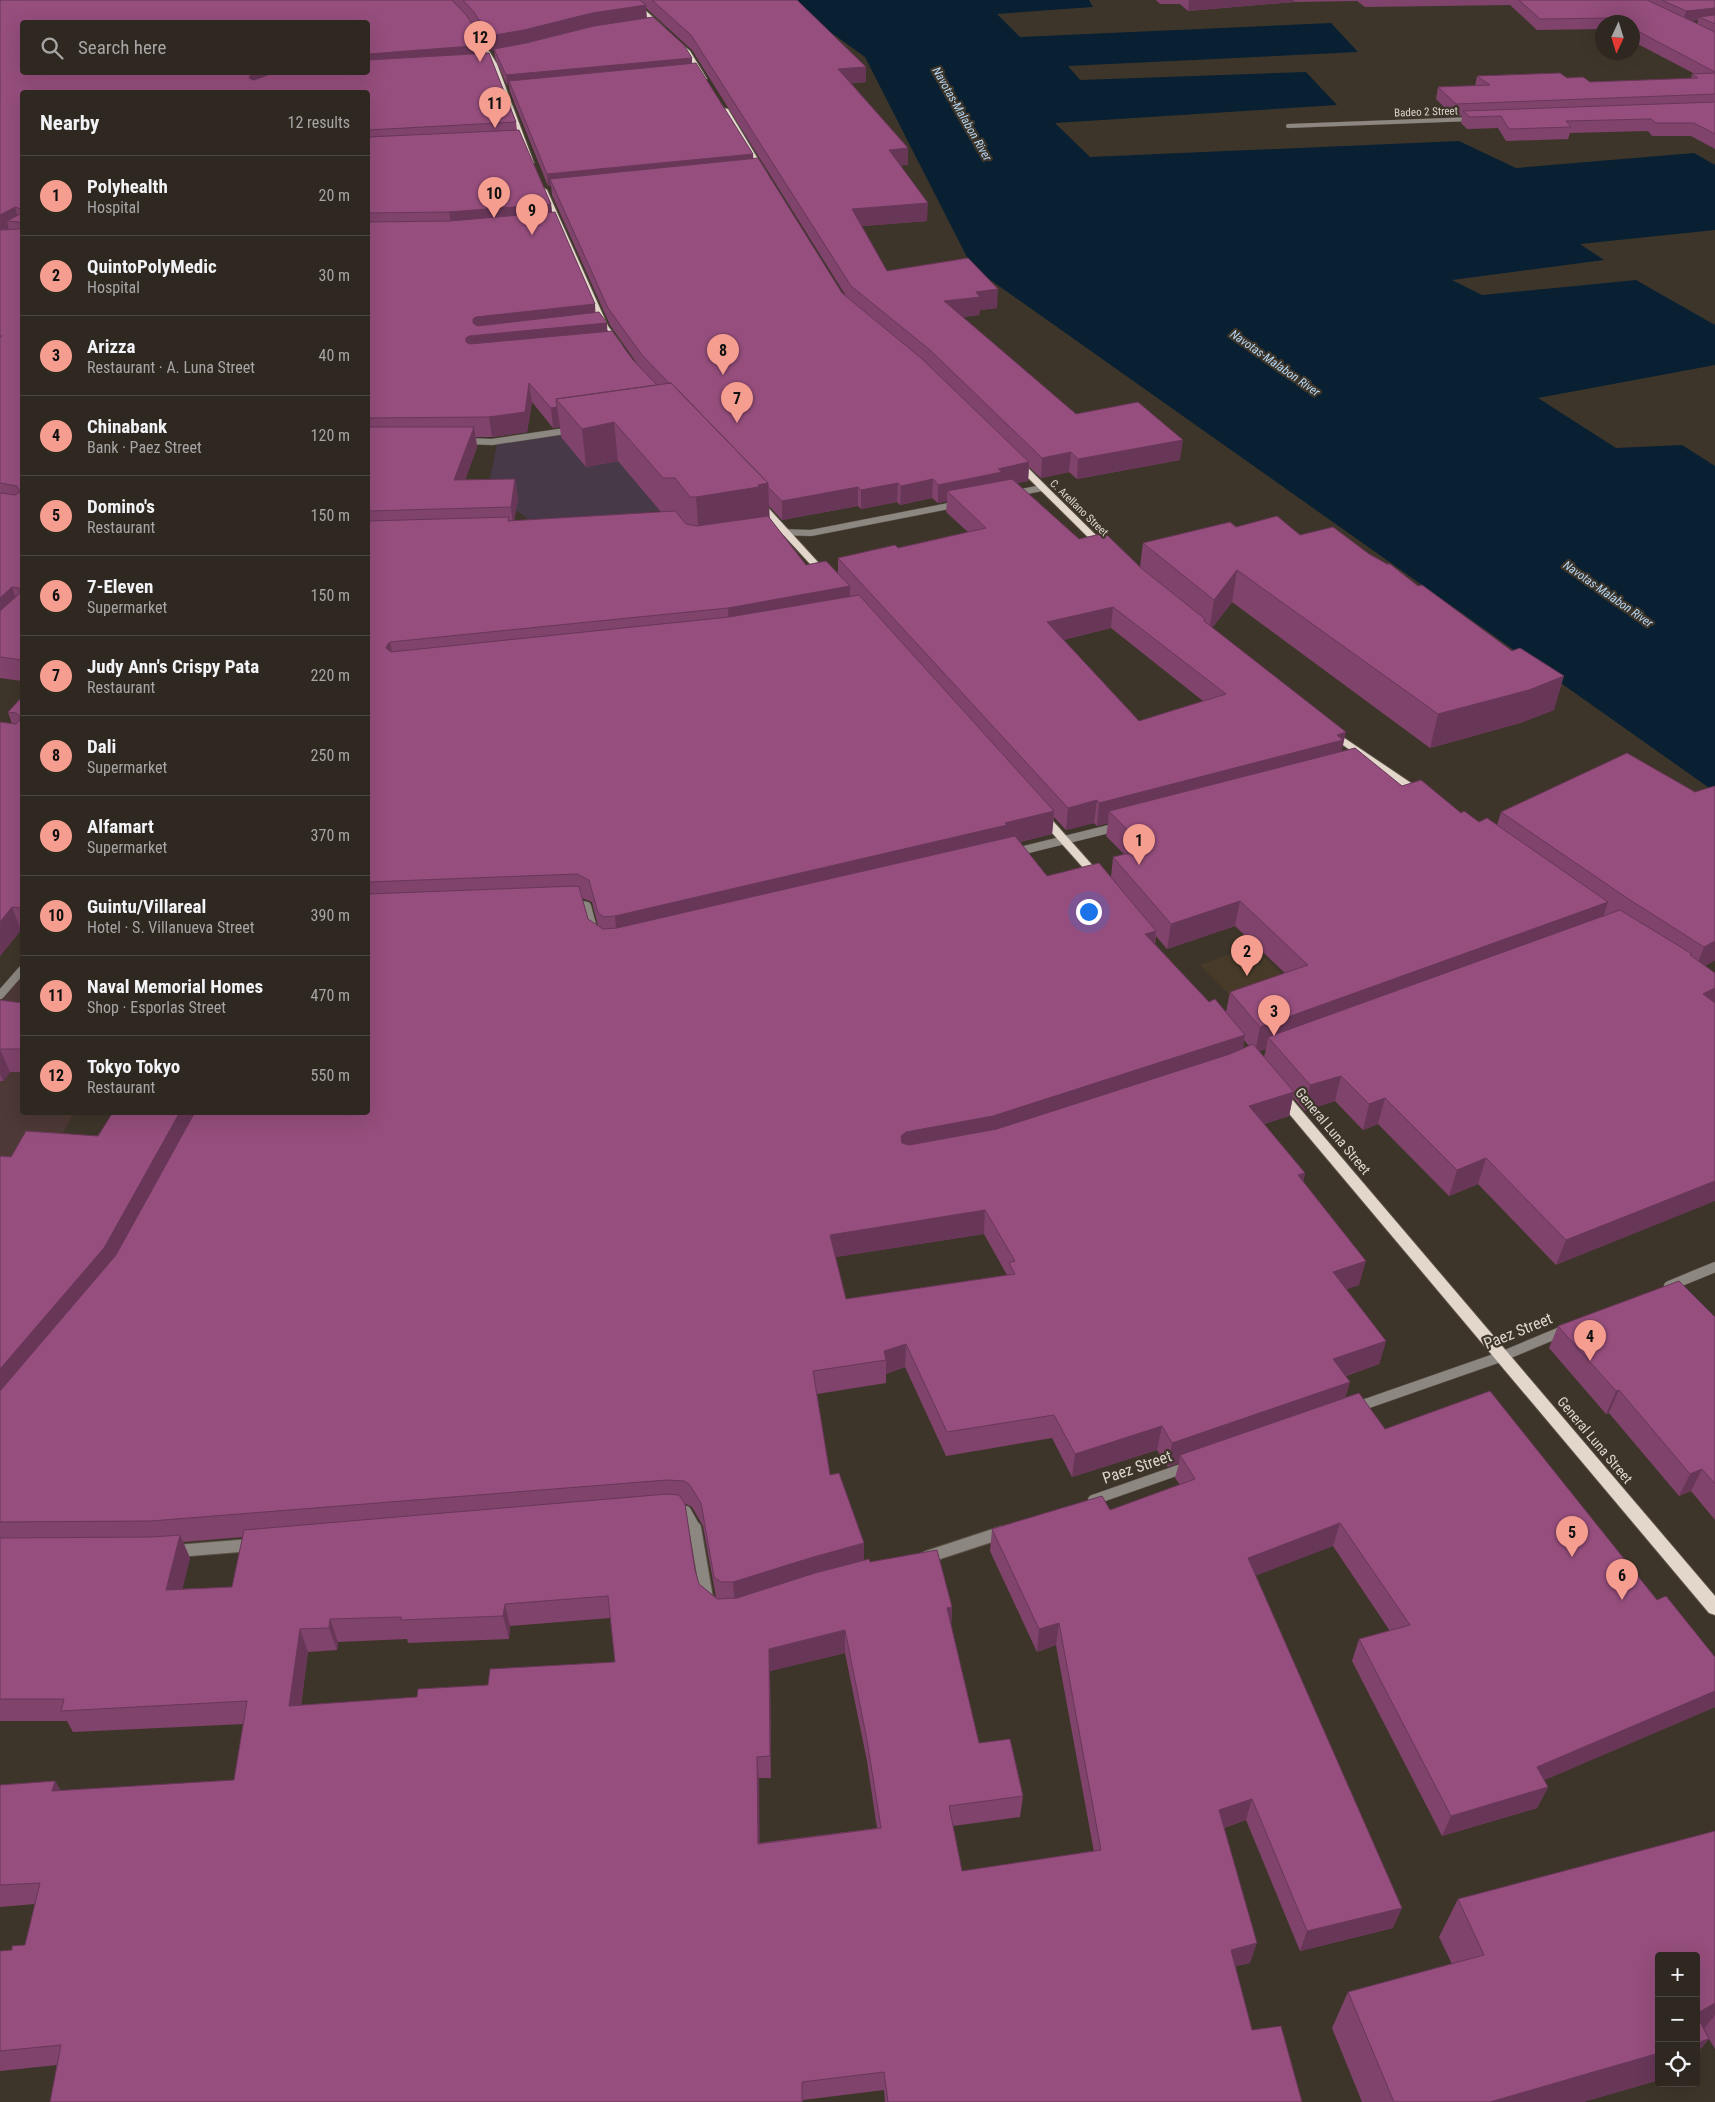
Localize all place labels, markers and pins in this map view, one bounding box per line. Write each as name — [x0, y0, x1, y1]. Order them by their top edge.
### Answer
pin: 12 — [464, 21, 496, 62]
pin: 11 — [479, 87, 511, 128]
pin: 10 — [478, 177, 510, 218]
pin: 9 — [516, 194, 548, 235]
pin: 8 — [707, 334, 739, 375]
pin: 7 — [721, 382, 753, 423]
pin: 1 — [1123, 824, 1155, 865]
pin: 2 — [1231, 935, 1263, 976]
pin: 3 — [1258, 995, 1290, 1036]
pin: 4 — [1574, 1320, 1606, 1361]
pin: 5 — [1556, 1516, 1588, 1557]
pin: 6 — [1606, 1559, 1638, 1600]

